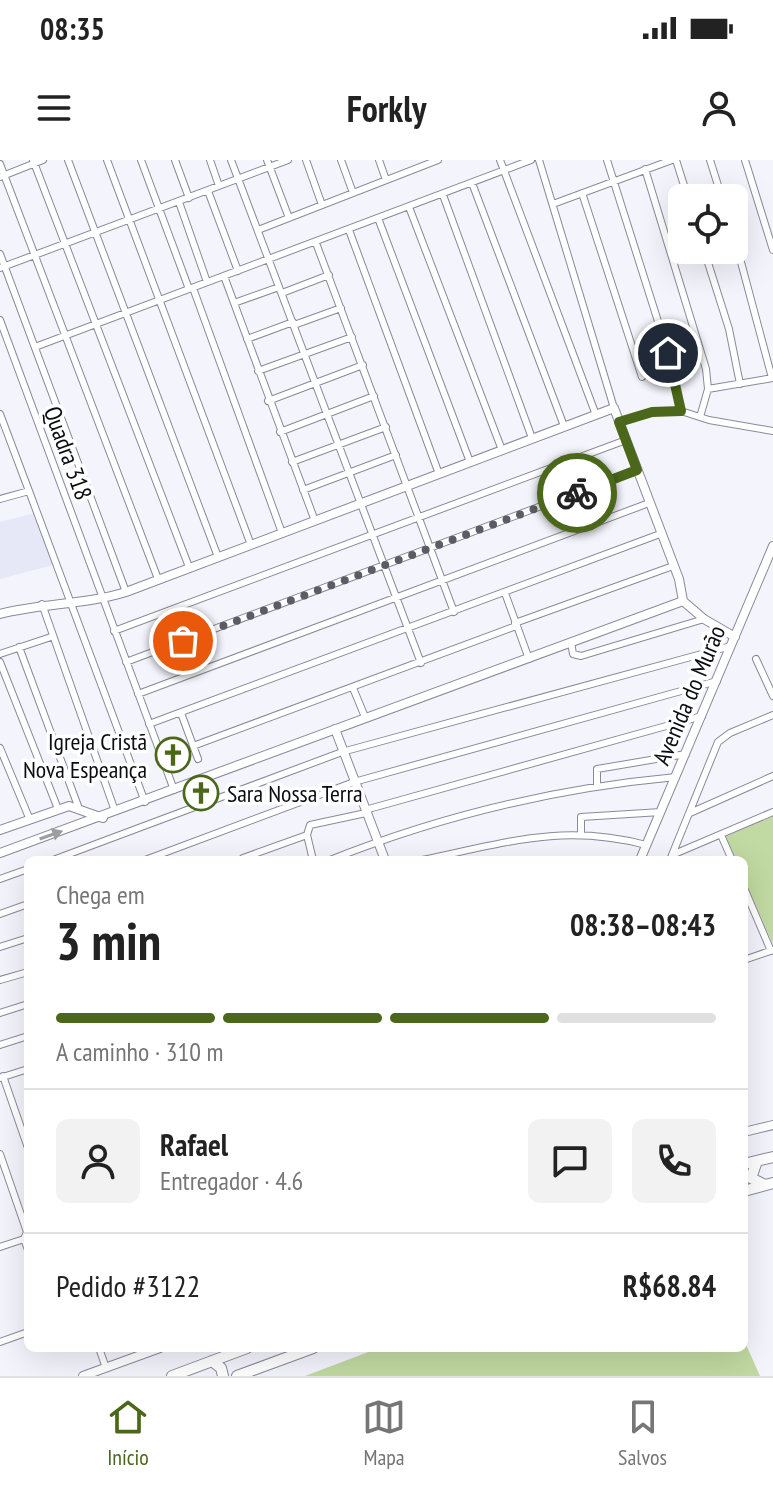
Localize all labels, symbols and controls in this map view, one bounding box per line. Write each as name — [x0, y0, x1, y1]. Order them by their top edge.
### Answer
text: 08:35 — [40, 9, 105, 48]
text: Forkly — [347, 85, 426, 132]
icon: menu — [32, 86, 76, 130]
icon: person — [697, 86, 741, 130]
map controls — [668, 184, 748, 264]
button: locate — [668, 184, 748, 264]
pin — [634, 319, 702, 387]
icon: home — [646, 331, 690, 375]
street label: Quadra 318 — [37, 402, 99, 504]
courier — [537, 453, 617, 533]
icon: bike — [555, 471, 599, 515]
pin — [149, 607, 217, 675]
icon: bag — [161, 619, 205, 663]
street label: Avenida do Murão — [646, 620, 732, 770]
place label: Igreja Cristã Nova Espeança — [23, 726, 147, 785]
church icon: Igreja Cristã Nova Espeança — [154, 736, 192, 774]
church icon: Sara Nossa Terra — [182, 774, 220, 812]
place label: Sara Nossa Terra — [227, 778, 363, 809]
one-way arrow — [40, 829, 64, 841]
text: Chega em — [56, 878, 145, 911]
text: 08:38–08:43 — [570, 905, 716, 944]
text: 3 min — [56, 907, 161, 974]
text: A caminho · 310 m — [56, 1035, 223, 1068]
button: person — [56, 1119, 140, 1203]
button: chat — [528, 1119, 612, 1203]
button: phone — [632, 1119, 716, 1203]
text: Rafael — [160, 1125, 228, 1164]
text: Entregador · 4.6 — [160, 1164, 303, 1197]
text: Pedido #3122 — [56, 1266, 200, 1305]
text: R$68.84 — [623, 1266, 716, 1305]
tab: Início — [106, 1395, 150, 1471]
tab: Mapa — [362, 1395, 406, 1471]
tab: Salvos — [618, 1395, 667, 1471]

